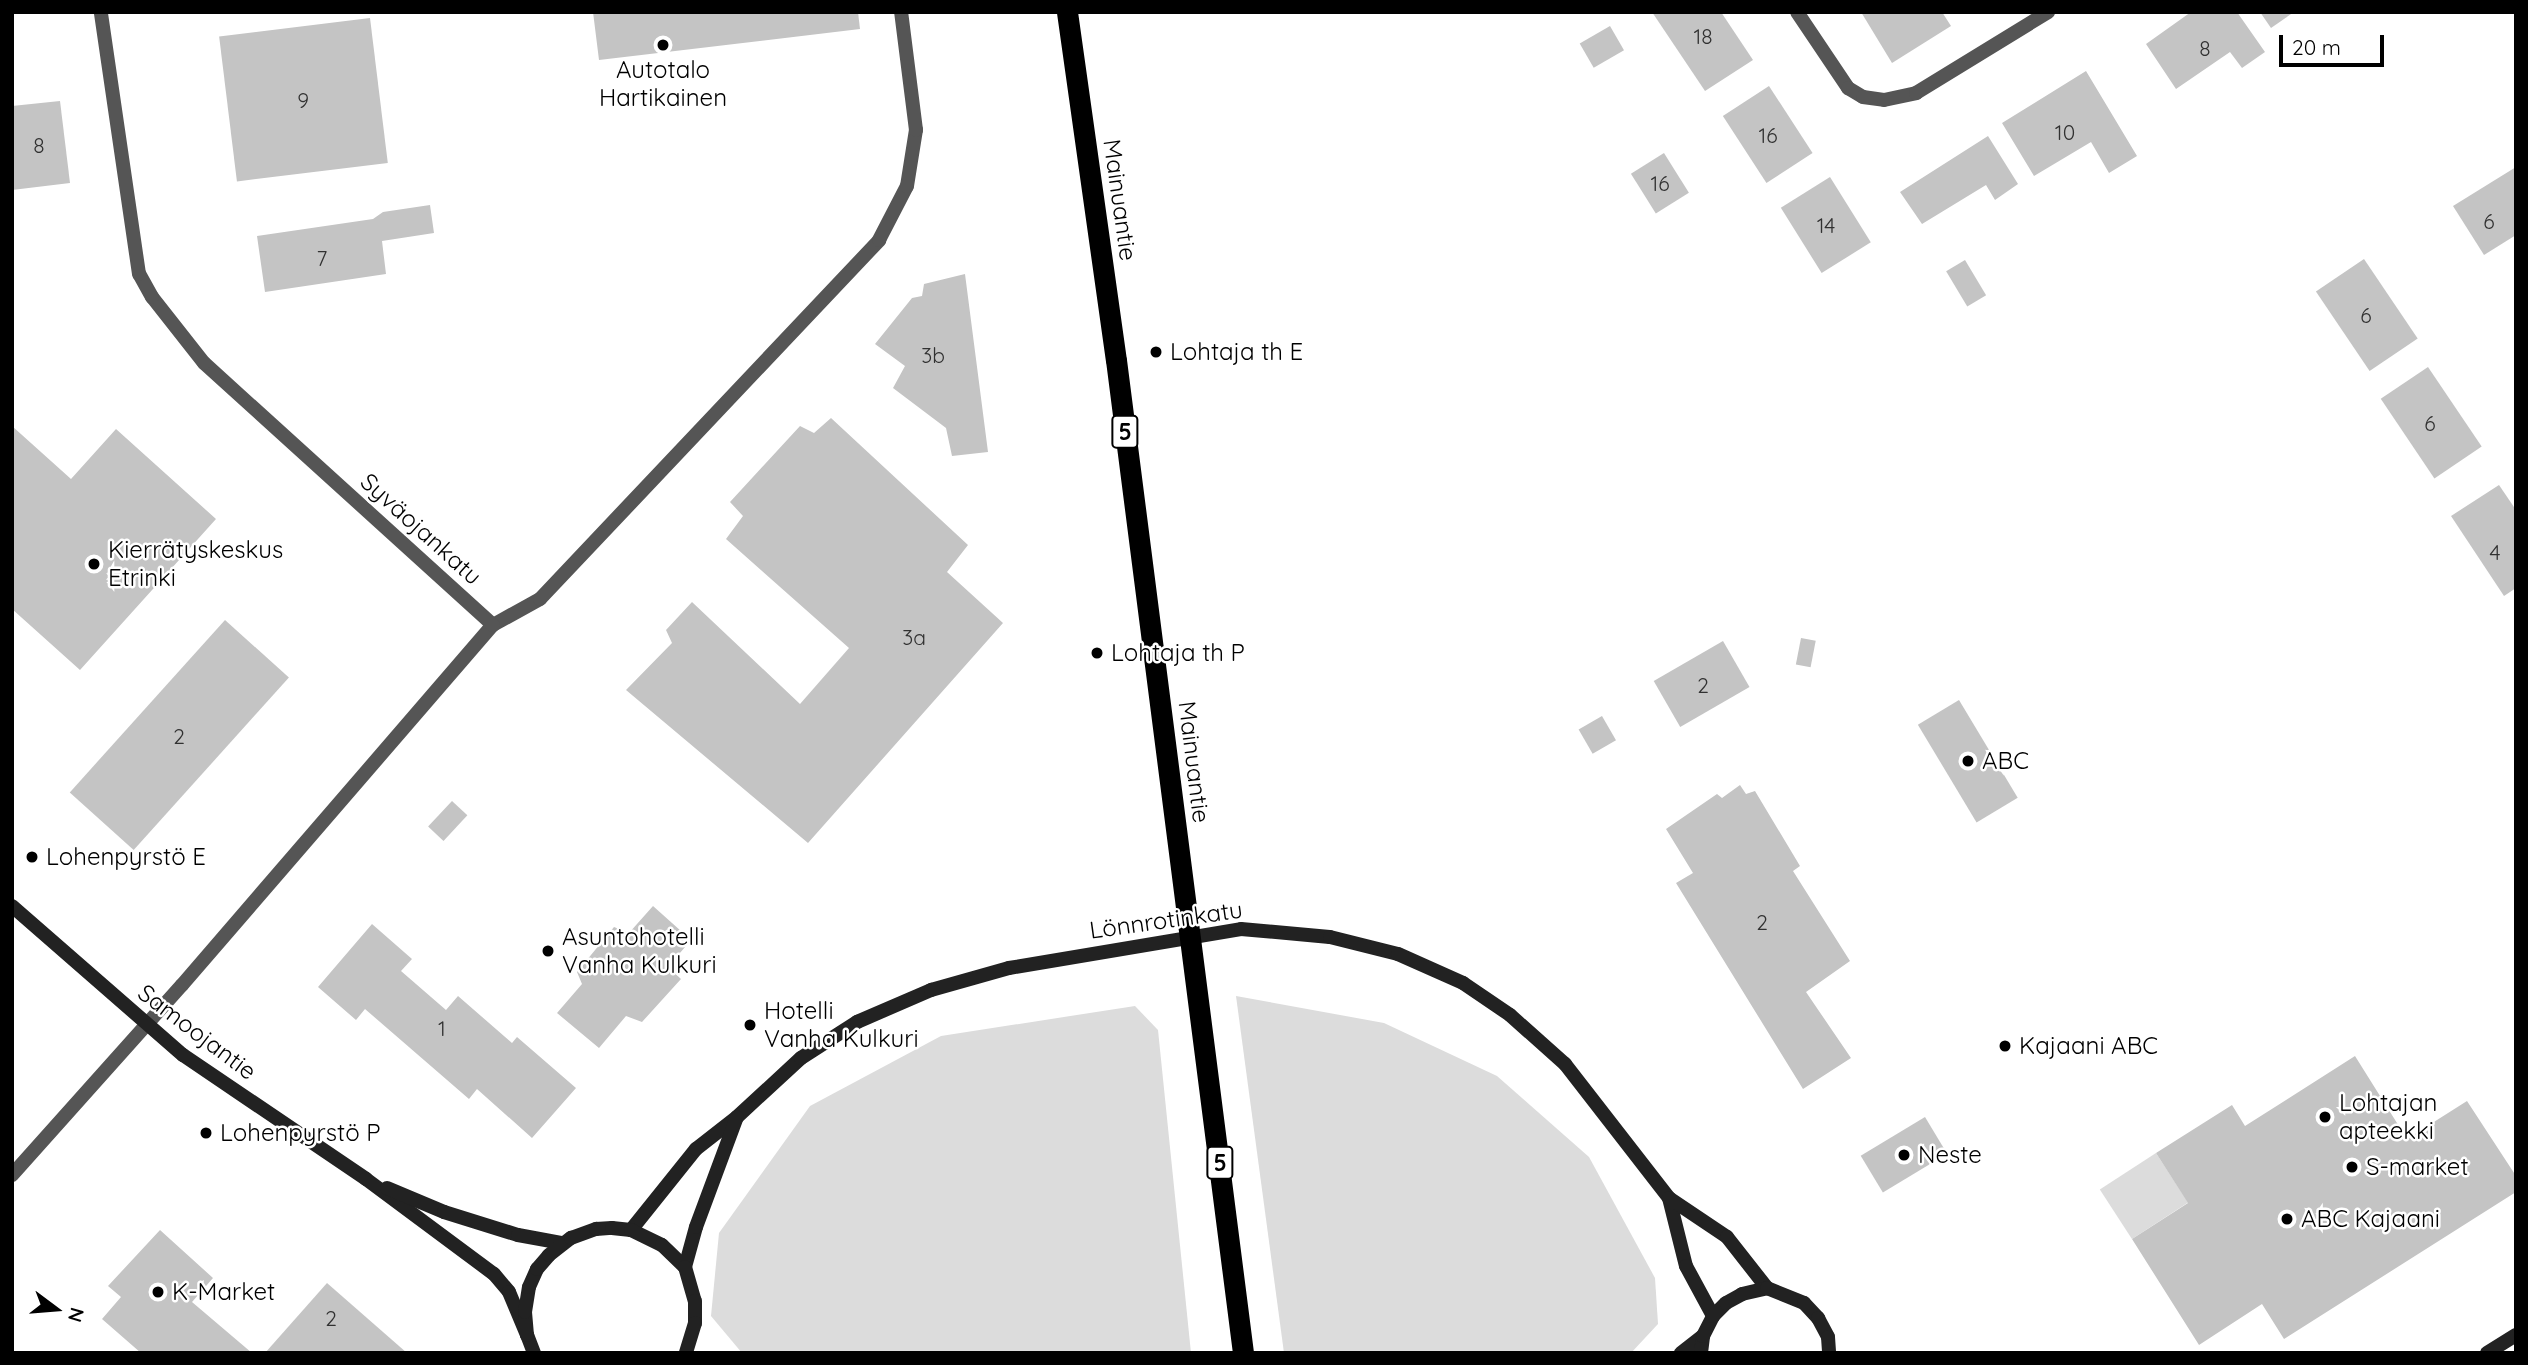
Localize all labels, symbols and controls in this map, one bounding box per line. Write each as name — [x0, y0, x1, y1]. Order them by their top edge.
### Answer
scale bar — [2283, 21, 2388, 65]
house number: 18 — [1693, 23, 1713, 49]
text: 20 m — [2292, 34, 2341, 60]
house number: 8 — [2199, 35, 2211, 61]
marker: Autotalo Hartikainen — [655, 37, 671, 53]
place label: Autotalo Hartikainen — [599, 56, 727, 112]
house number: 9 — [297, 87, 309, 113]
house number: 10 — [2055, 119, 2075, 145]
house number: 16 — [1758, 122, 1778, 148]
house number: 8 — [33, 132, 45, 158]
street label: Mainuantie — [1097, 137, 1143, 263]
house number: 16 — [1650, 170, 1670, 196]
house number: 6 — [2483, 208, 2495, 234]
house number: 14 — [1817, 212, 1835, 238]
house number: 7 — [317, 245, 327, 271]
house number: 6 — [2360, 302, 2372, 328]
place label: Lohtaja th E — [1170, 338, 1303, 366]
house number: 3b — [921, 342, 945, 368]
marker: Lohtaja th E — [1148, 344, 1164, 360]
house number: 6 — [2424, 410, 2436, 436]
road number: 5 — [1111, 412, 1139, 452]
street label: Syväojankatu — [355, 467, 487, 591]
place label: Kierrätyskeskus Etrinki — [108, 536, 283, 592]
house number: 4 — [2489, 539, 2501, 565]
marker: Kierrätyskeskus Etrinki — [86, 556, 102, 572]
house number: 3a — [902, 624, 926, 650]
place label: Lohtaja th P — [1111, 639, 1245, 667]
marker: Lohtaja th P — [1089, 645, 1105, 661]
house number: 2 — [1697, 672, 1709, 698]
street label: Mainuantie — [1172, 700, 1216, 824]
house number: 2 — [173, 723, 185, 749]
place label: ABC — [1982, 747, 2029, 775]
marker: ABC — [1960, 753, 1976, 769]
place label: Lohenpyrstö E — [46, 843, 206, 871]
marker: Lohenpyrstö E — [24, 849, 40, 865]
street label: Lönnrotinkatu — [1088, 895, 1244, 945]
house number: 2 — [1756, 909, 1768, 935]
place label: Asuntohotelli Vanha Kulkuri — [562, 923, 717, 979]
marker: Asuntohotelli Vanha Kulkuri — [540, 943, 556, 959]
street label: Samoojantie — [132, 978, 262, 1086]
place label: Hotelli Vanha Kulkuri — [764, 997, 919, 1053]
house number: 1 — [438, 1015, 446, 1041]
marker: Hotelli Vanha Kulkuri — [742, 1017, 758, 1033]
place label: Kajaani ABC — [2019, 1032, 2158, 1060]
marker: Kajaani ABC — [1997, 1038, 2013, 1054]
place label: Lohtajan apteekki — [2339, 1089, 2437, 1145]
marker: Lohtajan apteekki — [2317, 1109, 2333, 1125]
place label: Lohenpyrstö P — [220, 1119, 380, 1147]
marker: Lohenpyrstö P — [198, 1125, 214, 1141]
place label: Neste — [1918, 1141, 1982, 1169]
road number: 5 — [1206, 1144, 1234, 1182]
marker: Neste — [1896, 1147, 1912, 1163]
place label: S-market — [2366, 1153, 2469, 1181]
marker: S-market — [2344, 1159, 2360, 1175]
place label: ABC Kajaani — [2301, 1205, 2440, 1233]
marker: ABC Kajaani — [2279, 1211, 2295, 1227]
north arrow — [21, 1274, 91, 1344]
place label: K-Market — [172, 1278, 275, 1306]
marker: K-Market — [150, 1284, 166, 1300]
text: N — [63, 1305, 90, 1325]
house number: 2 — [325, 1305, 337, 1331]

